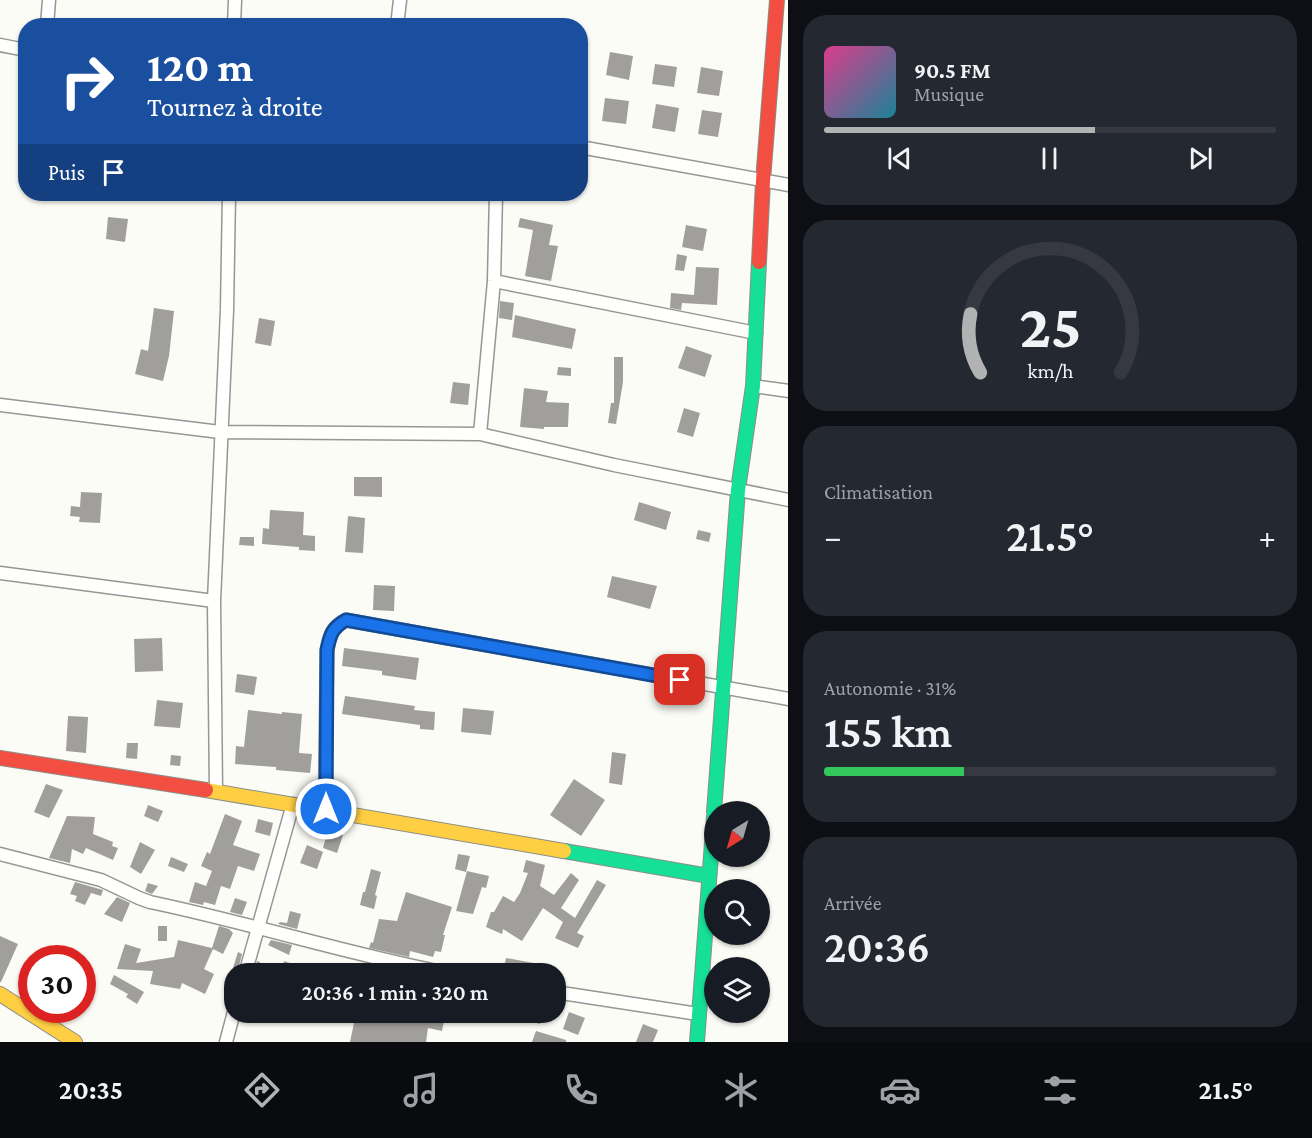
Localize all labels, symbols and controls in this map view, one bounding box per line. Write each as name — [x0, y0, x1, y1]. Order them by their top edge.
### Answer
icon: right — [48, 42, 126, 120]
text: 120 m — [147, 43, 253, 90]
text: 90.5 FM — [914, 58, 991, 83]
text: Musique — [914, 83, 984, 105]
text: Tournez à droite — [147, 92, 323, 122]
icon: previous — [883, 142, 916, 175]
icon: pause — [1033, 142, 1066, 175]
icon: next — [1184, 142, 1217, 175]
icon: arrive — [97, 156, 130, 189]
text: Puis — [48, 160, 85, 185]
text: 25 — [1019, 291, 1081, 360]
text: km/h — [1027, 359, 1074, 383]
text: Climatisation — [824, 481, 933, 503]
text: 21.5° — [1006, 511, 1094, 561]
text: − — [824, 518, 841, 555]
text: + — [1259, 518, 1276, 555]
pin — [654, 654, 705, 705]
icon: arrive — [663, 663, 696, 696]
text: Autonomie · 31% — [824, 677, 956, 699]
text: 155 km — [824, 707, 952, 757]
position arrow — [294, 777, 358, 841]
north arrow — [704, 801, 770, 867]
map controls — [704, 801, 770, 1023]
button: search — [704, 879, 770, 945]
text: Arrivée — [824, 892, 881, 914]
text: 20:36 — [824, 922, 930, 972]
speed limit sign: 30 — [18, 945, 96, 1023]
button: layers — [704, 957, 770, 1023]
text: 20:36 · 1 min · 320 m — [302, 980, 488, 1005]
icon: directions — [241, 1069, 283, 1111]
icon: music — [400, 1069, 442, 1111]
icon: phone — [560, 1069, 602, 1111]
icon: climate — [720, 1069, 762, 1111]
icon: car — [879, 1069, 921, 1111]
icon: filters — [1039, 1069, 1081, 1111]
text: 20:35 — [59, 1075, 123, 1105]
text: 21.5° — [1199, 1075, 1253, 1105]

